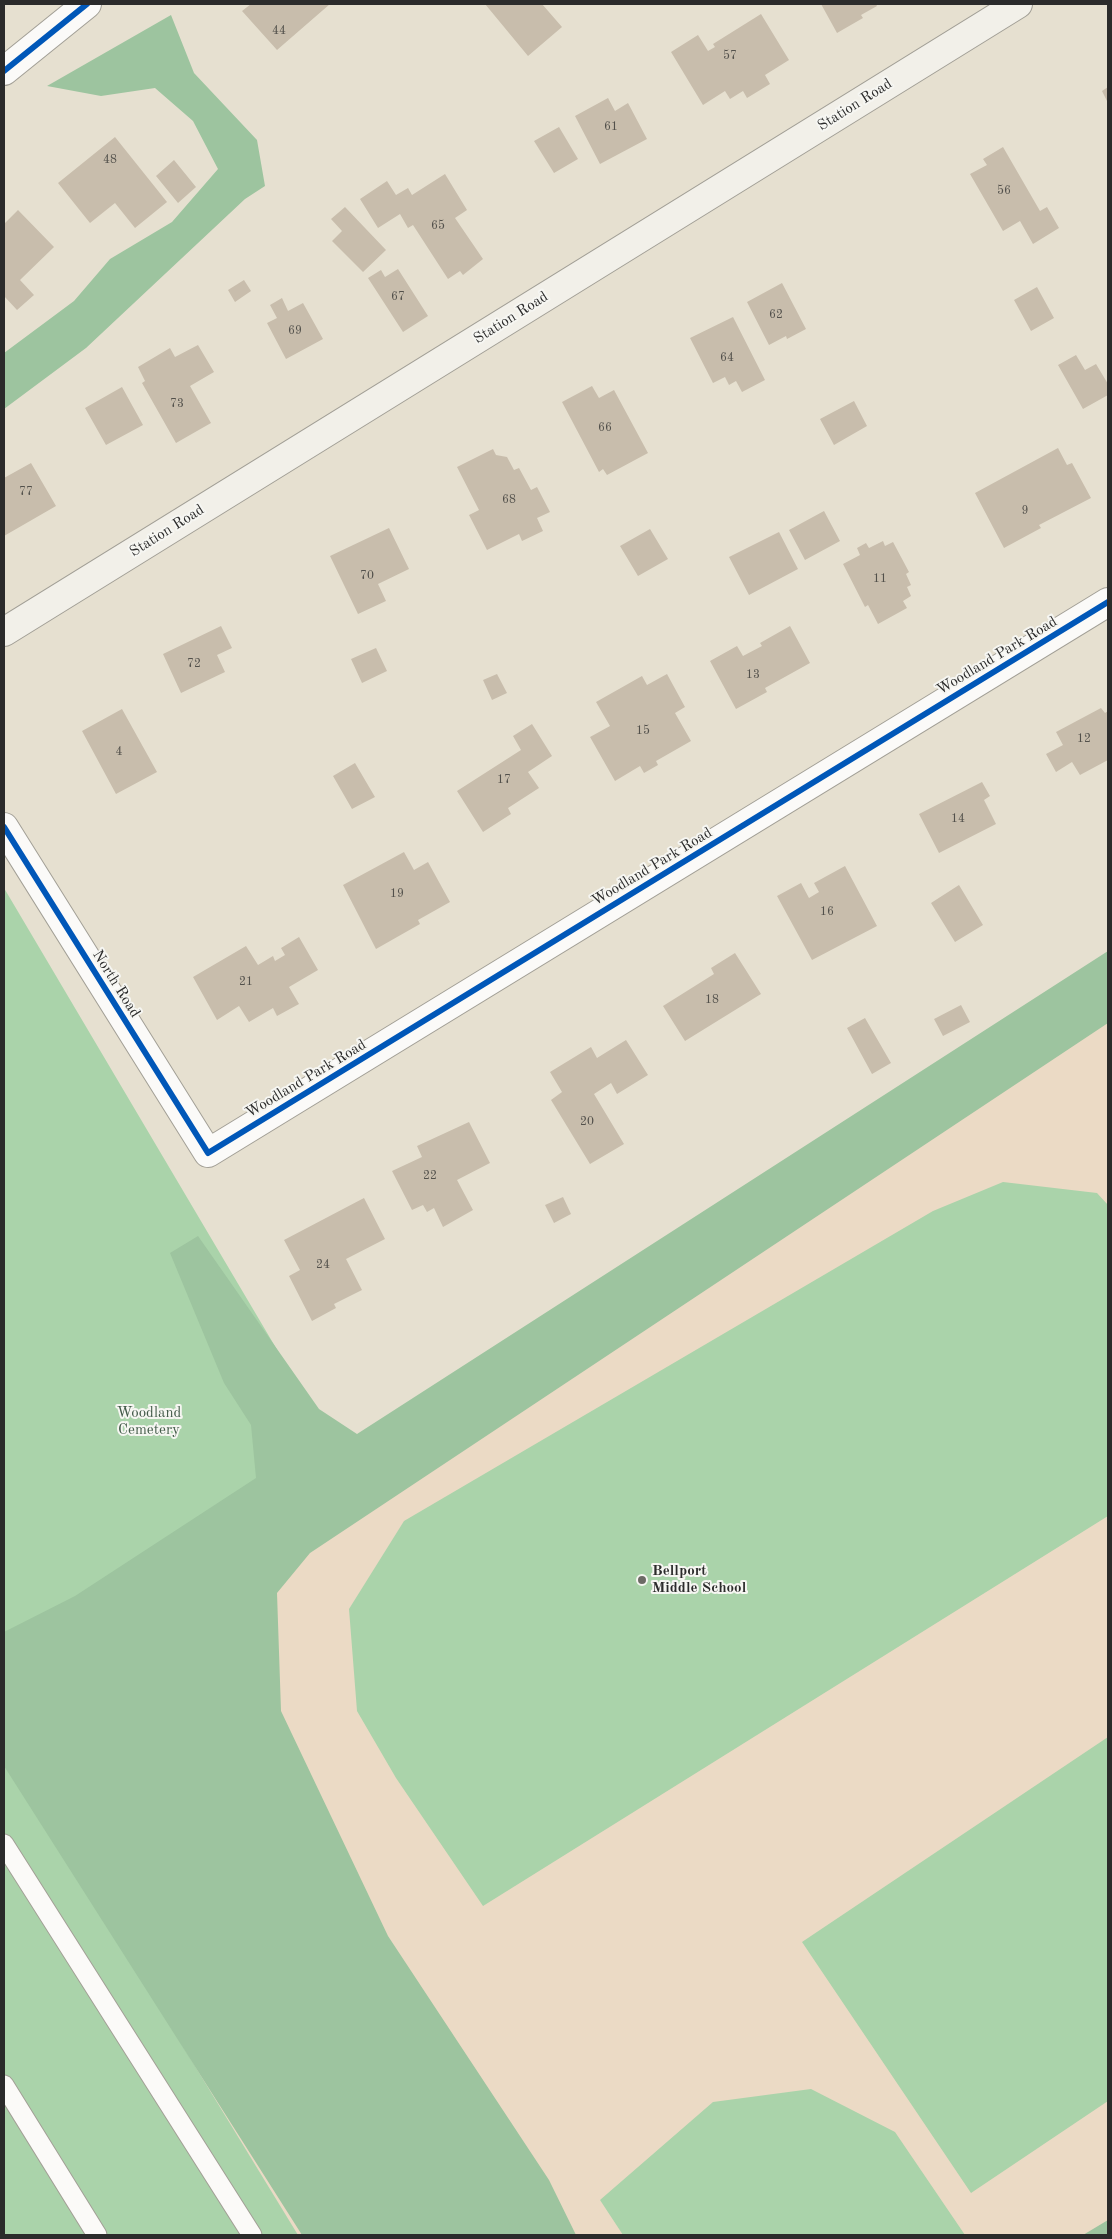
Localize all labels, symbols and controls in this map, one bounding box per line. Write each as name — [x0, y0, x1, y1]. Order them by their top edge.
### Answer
house number: 44 — [272, 24, 286, 38]
house number: 57 — [723, 49, 737, 63]
street label: Station Road — [814, 75, 896, 135]
house number: 61 — [604, 120, 618, 134]
house number: 48 — [103, 153, 117, 167]
house number: 56 — [997, 184, 1011, 198]
house number: 65 — [431, 219, 445, 233]
street label: Station Road — [470, 288, 552, 348]
house number: 67 — [391, 290, 405, 304]
house number: 62 — [769, 308, 783, 322]
house number: 69 — [288, 324, 302, 338]
house number: 64 — [720, 351, 734, 365]
house number: 73 — [170, 397, 184, 411]
house number: 66 — [598, 421, 612, 435]
house number: 77 — [19, 485, 33, 499]
house number: 68 — [502, 493, 516, 507]
street label: Station Road — [126, 501, 208, 561]
house number: 9 — [1022, 504, 1028, 518]
house number: 70 — [360, 569, 374, 583]
house number: 11 — [873, 572, 887, 586]
street label: Woodland Park Road — [933, 613, 1061, 699]
house number: 72 — [187, 657, 201, 671]
house number: 13 — [746, 668, 760, 682]
house number: 15 — [636, 724, 650, 738]
house number: 12 — [1077, 732, 1091, 746]
house number: 4 — [116, 745, 122, 759]
house number: 17 — [497, 773, 511, 787]
house number: 14 — [951, 812, 965, 826]
street label: Woodland Park Road — [588, 824, 716, 910]
house number: 19 — [390, 887, 404, 901]
house number: 16 — [820, 905, 834, 919]
street label: North Road — [88, 947, 144, 1021]
house number: 21 — [239, 975, 253, 989]
house number: 18 — [705, 993, 719, 1007]
street label: Woodland Park Road — [242, 1036, 370, 1122]
house number: 20 — [580, 1115, 594, 1129]
house number: 22 — [423, 1169, 437, 1183]
house number: 24 — [316, 1258, 330, 1272]
park label: Woodland Cemetery — [117, 1404, 181, 1439]
place label: Bellport Middle School — [652, 1562, 746, 1597]
marker: Bellport Middle School — [636, 1574, 648, 1586]

